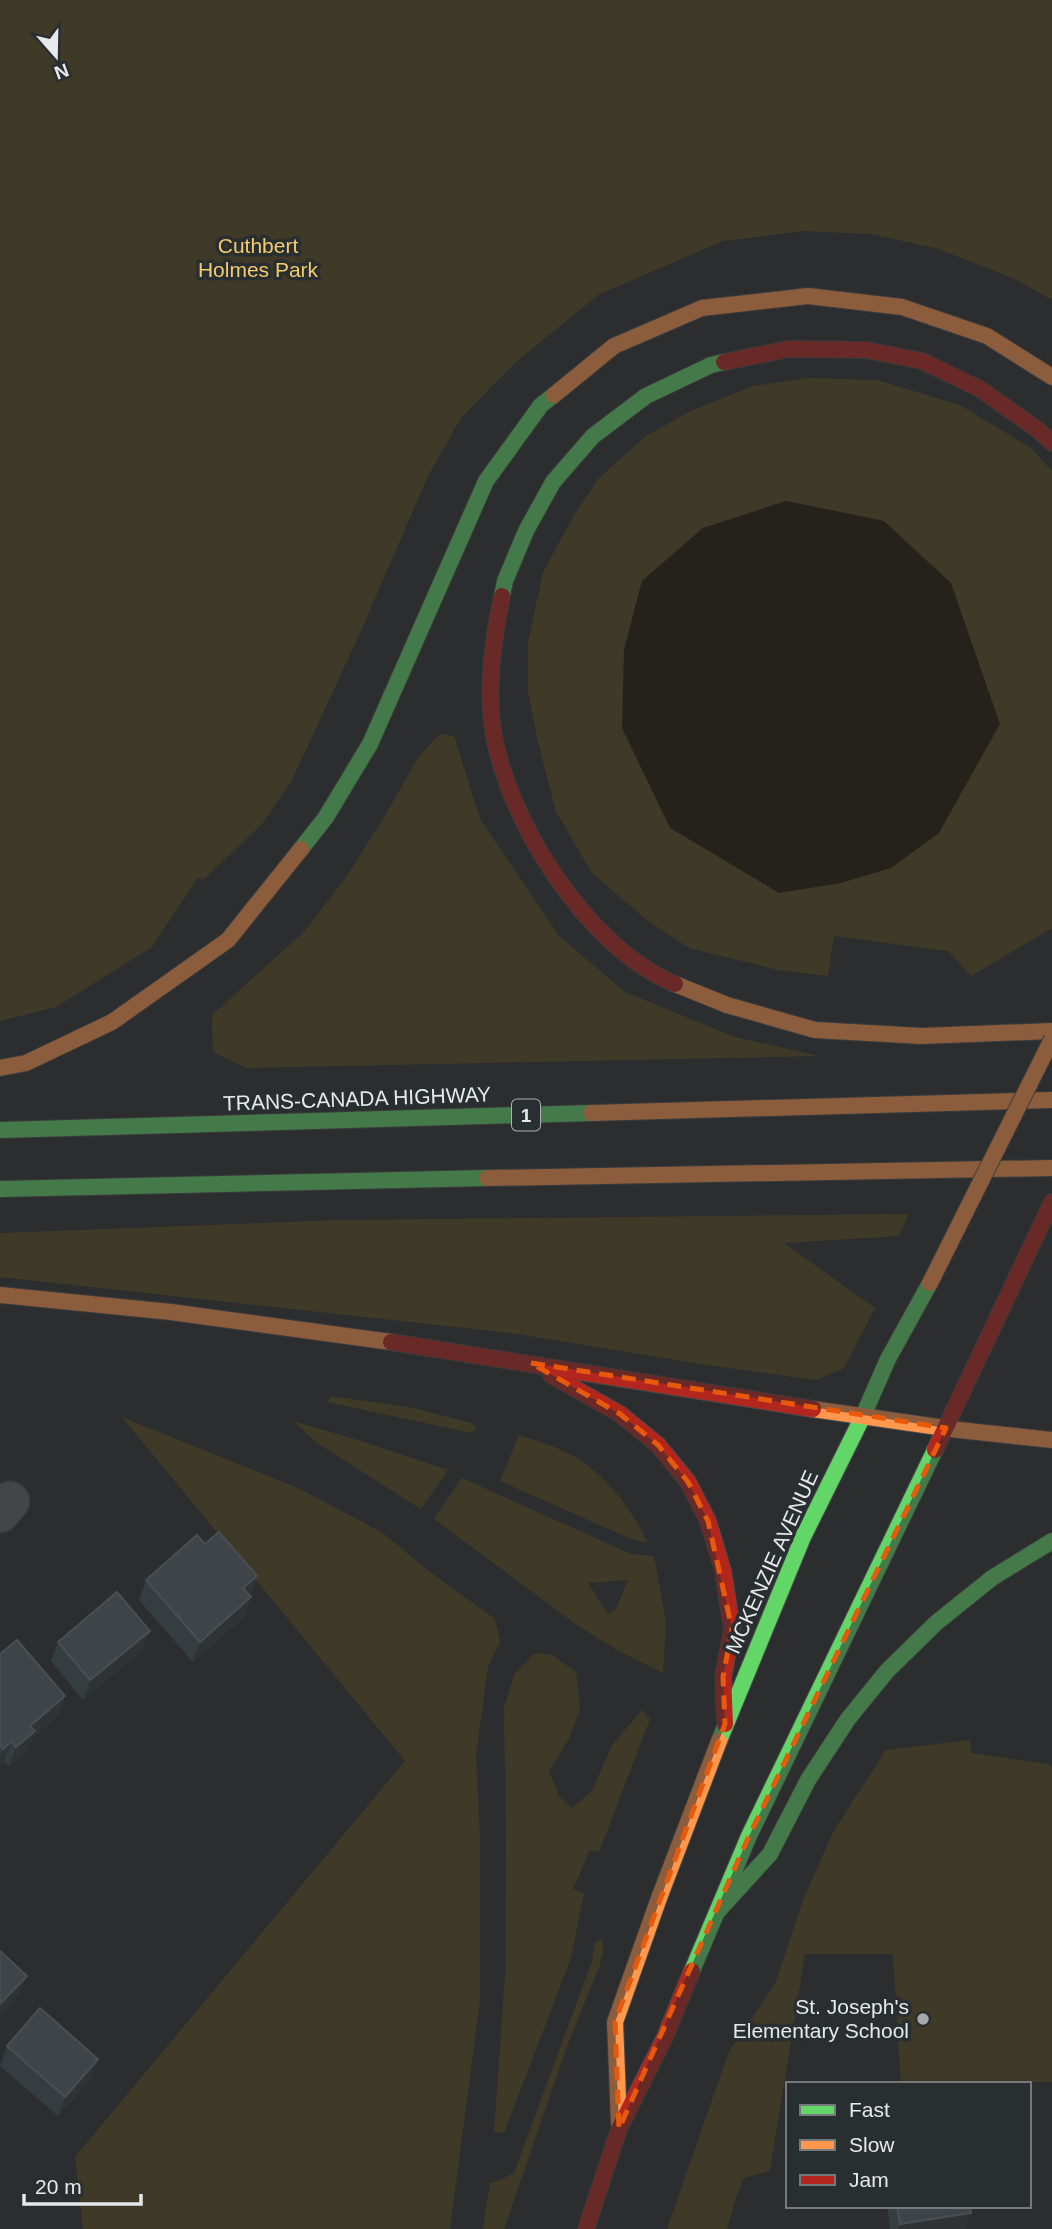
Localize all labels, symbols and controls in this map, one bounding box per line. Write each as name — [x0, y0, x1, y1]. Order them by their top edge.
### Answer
north arrow — [21, 21, 91, 91]
text: N — [52, 59, 72, 84]
park label: Cuthbert Holmes Park — [198, 234, 319, 281]
street label: TRANS-CANADA HIGHWAY — [222, 1082, 491, 1115]
road number: 1 — [512, 1100, 540, 1130]
street label: MCKENZIE AVENUE — [721, 1467, 822, 1657]
place label: St. Joseph's Elementary School — [733, 1995, 909, 2042]
marker: St. Joseph's Elementary School — [915, 2011, 931, 2027]
legend — [786, 2082, 1031, 2208]
text: Fast — [849, 2098, 890, 2121]
text: Slow — [849, 2133, 895, 2156]
scale bar — [24, 2162, 142, 2206]
text: Jam — [849, 2168, 889, 2191]
text: 20 m — [35, 2175, 82, 2198]

